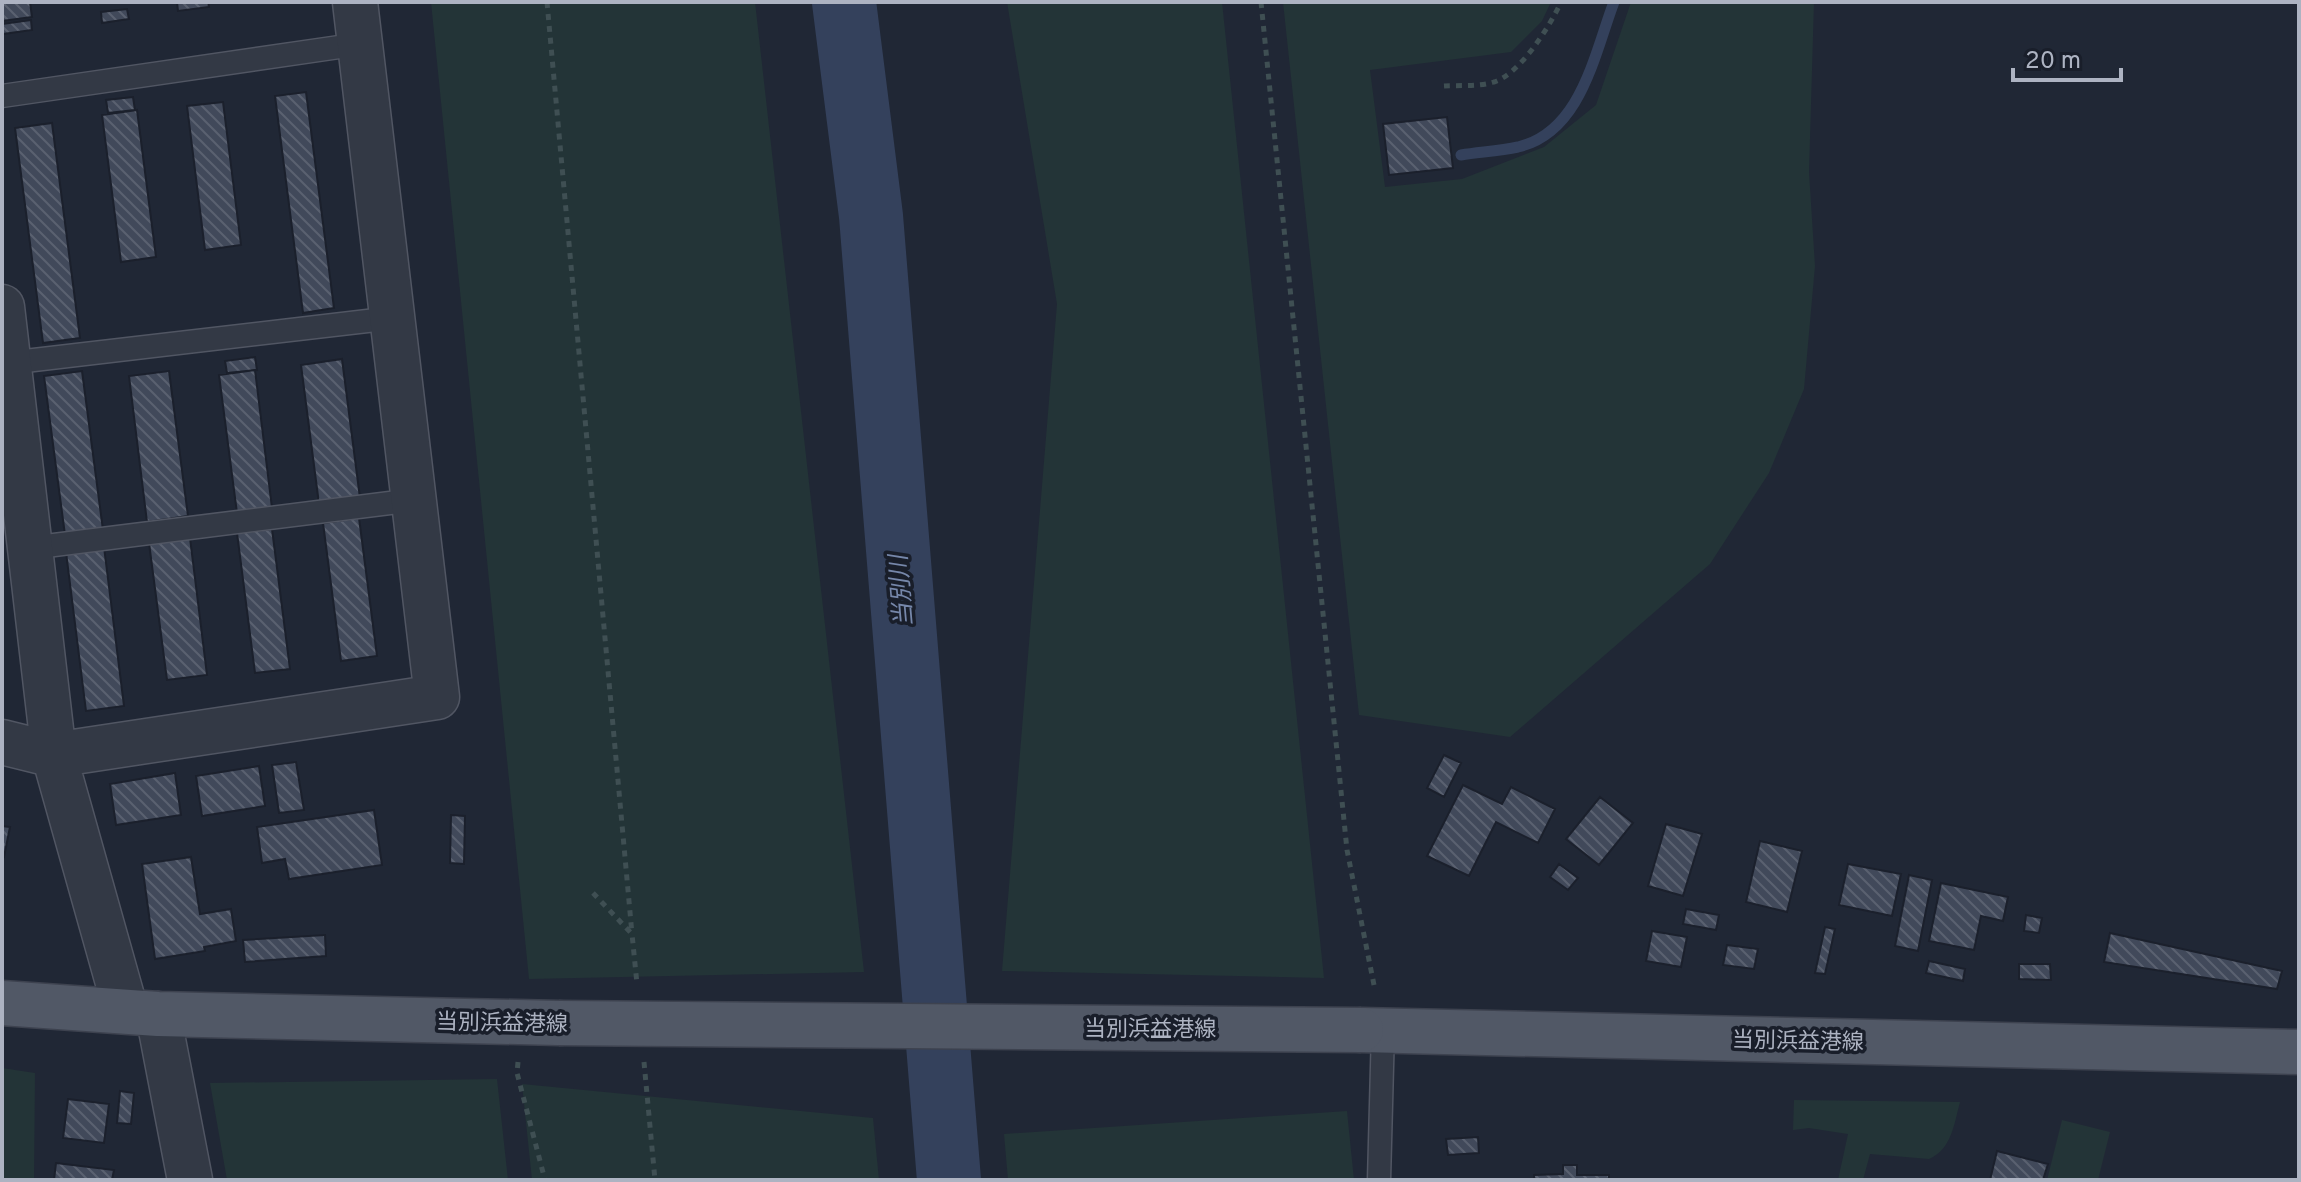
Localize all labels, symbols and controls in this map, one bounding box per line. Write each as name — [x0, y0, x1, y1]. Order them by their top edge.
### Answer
scale bar — [2013, 32, 2121, 82]
text: 20 m — [2025, 47, 2081, 77]
water label: 当別川 — [885, 551, 921, 628]
street label: 当別浜益港線 — [436, 1010, 568, 1039]
street label: 当別浜益港線 — [1084, 1017, 1216, 1044]
street label: 当別浜益港線 — [1732, 1028, 1864, 1057]

